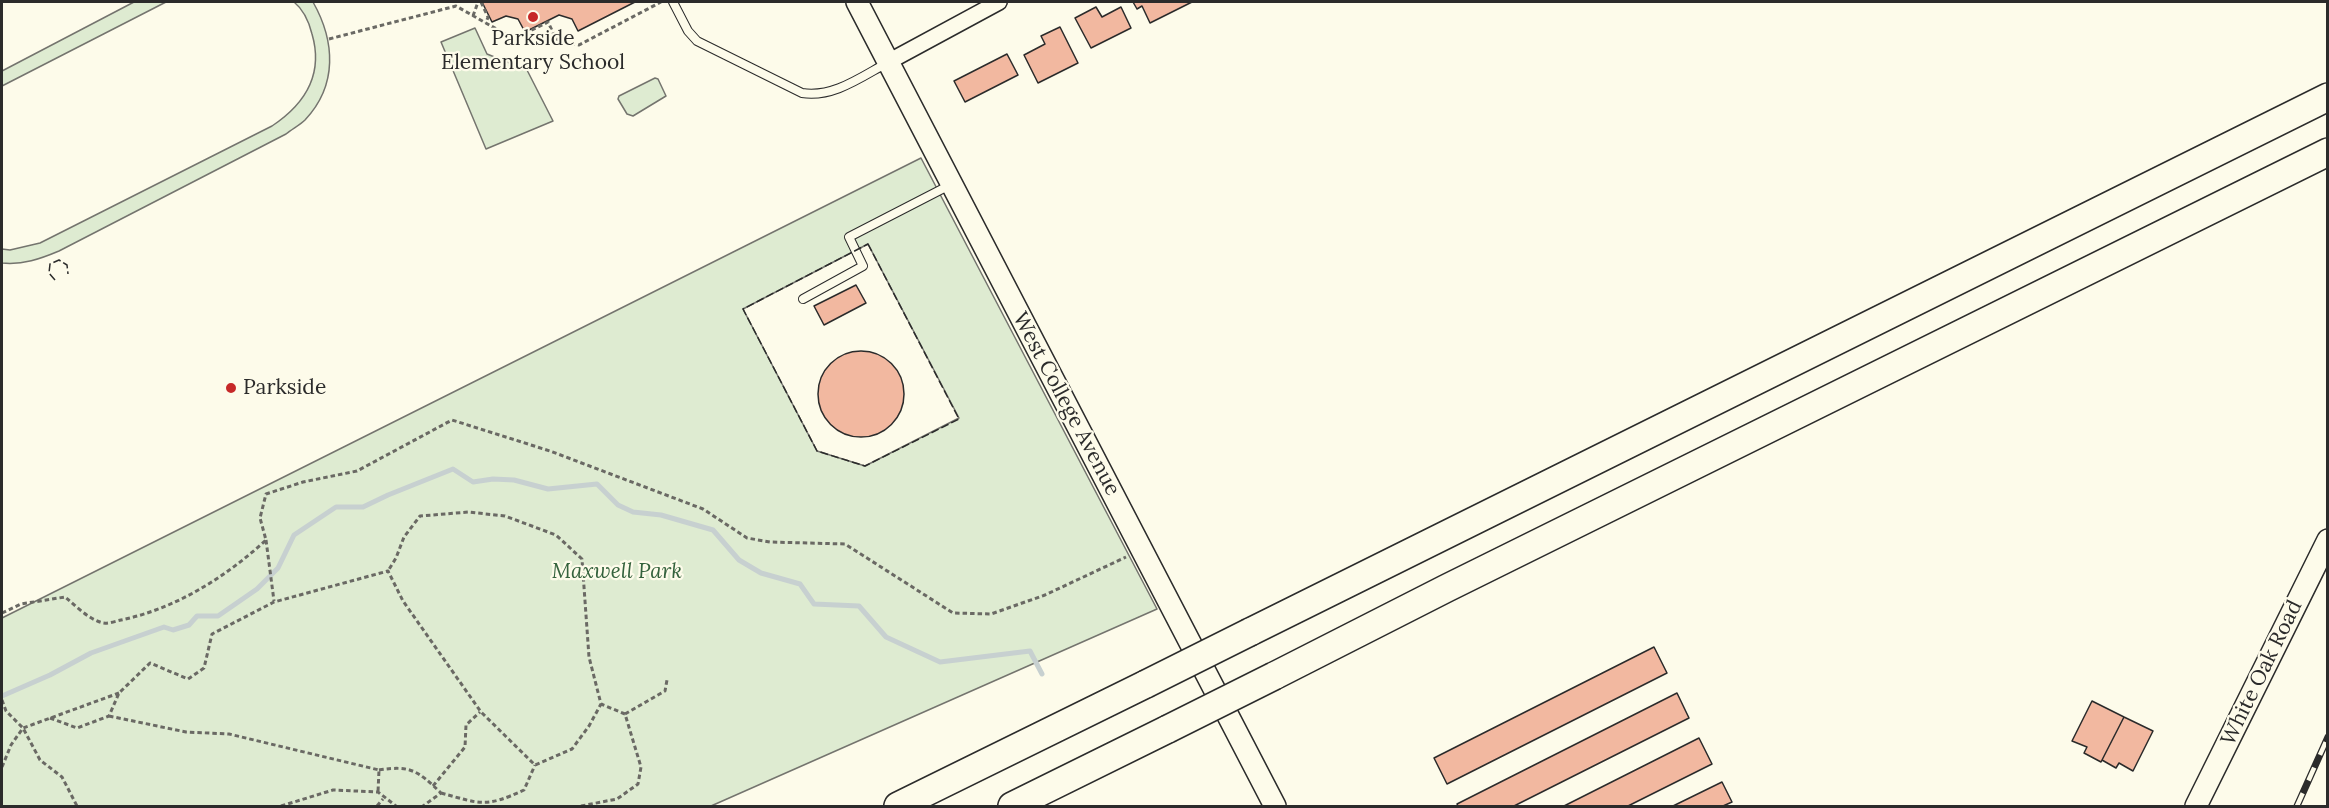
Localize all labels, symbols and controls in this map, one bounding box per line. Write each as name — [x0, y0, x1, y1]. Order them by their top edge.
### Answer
marker: Parkside Elementary School — [526, 10, 540, 24]
place label: Parkside Elementary School — [441, 26, 625, 76]
street label: West College Avenue — [1007, 308, 1125, 500]
place label: Parkside — [243, 375, 326, 401]
marker: Parkside — [224, 381, 238, 395]
park label: Maxwell Park — [552, 559, 682, 585]
street label: White Oak Road — [2216, 596, 2308, 750]

